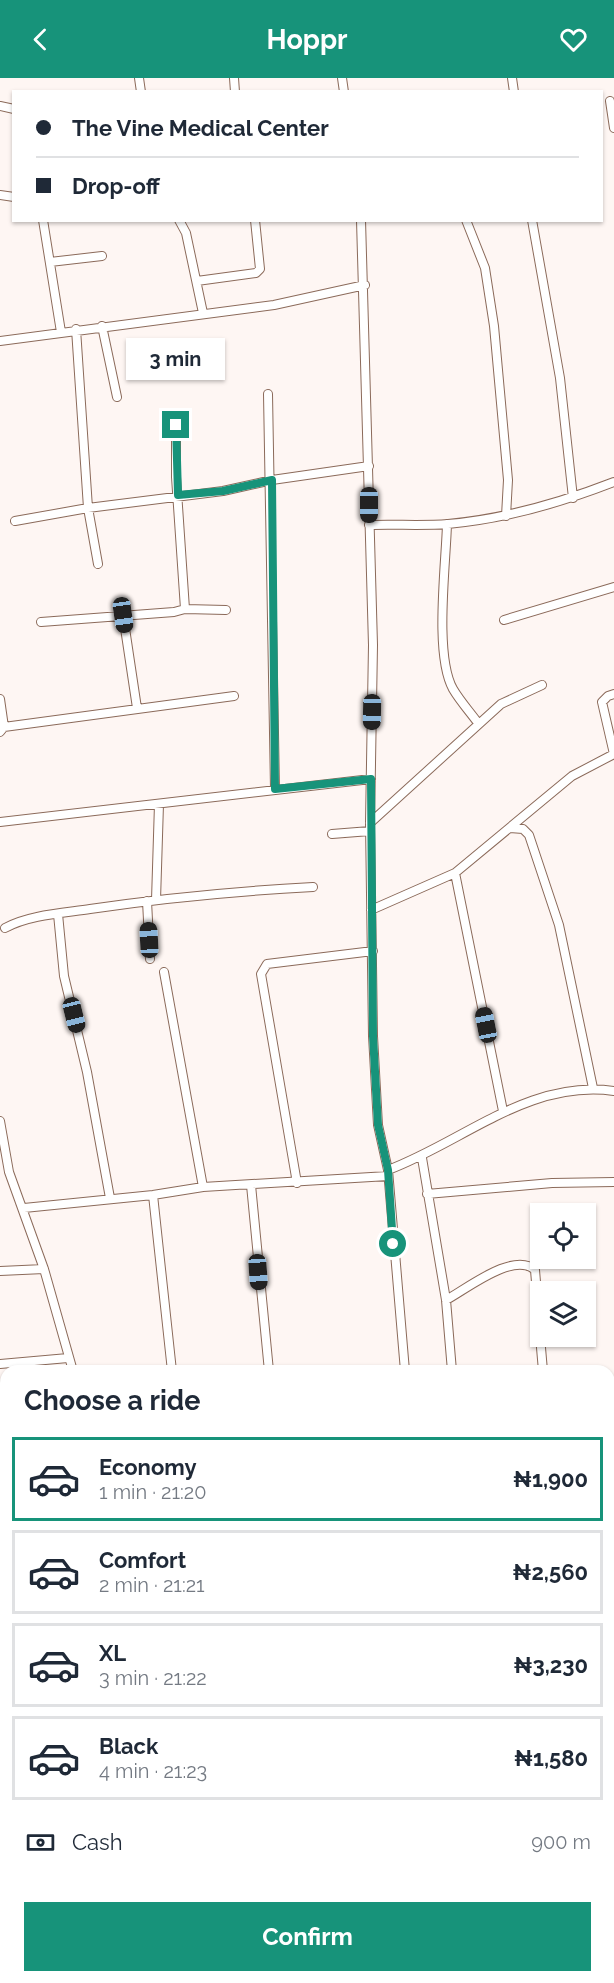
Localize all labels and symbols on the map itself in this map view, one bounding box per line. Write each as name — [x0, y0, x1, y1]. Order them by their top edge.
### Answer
callout: 3 min — [126, 338, 225, 380]
route end — [162, 411, 189, 438]
car — [360, 487, 378, 523]
car — [112, 596, 134, 634]
car — [363, 694, 381, 730]
car — [139, 922, 159, 958]
car — [61, 995, 87, 1035]
car — [474, 1006, 498, 1044]
route start — [379, 1230, 406, 1257]
car — [248, 1253, 268, 1291]

